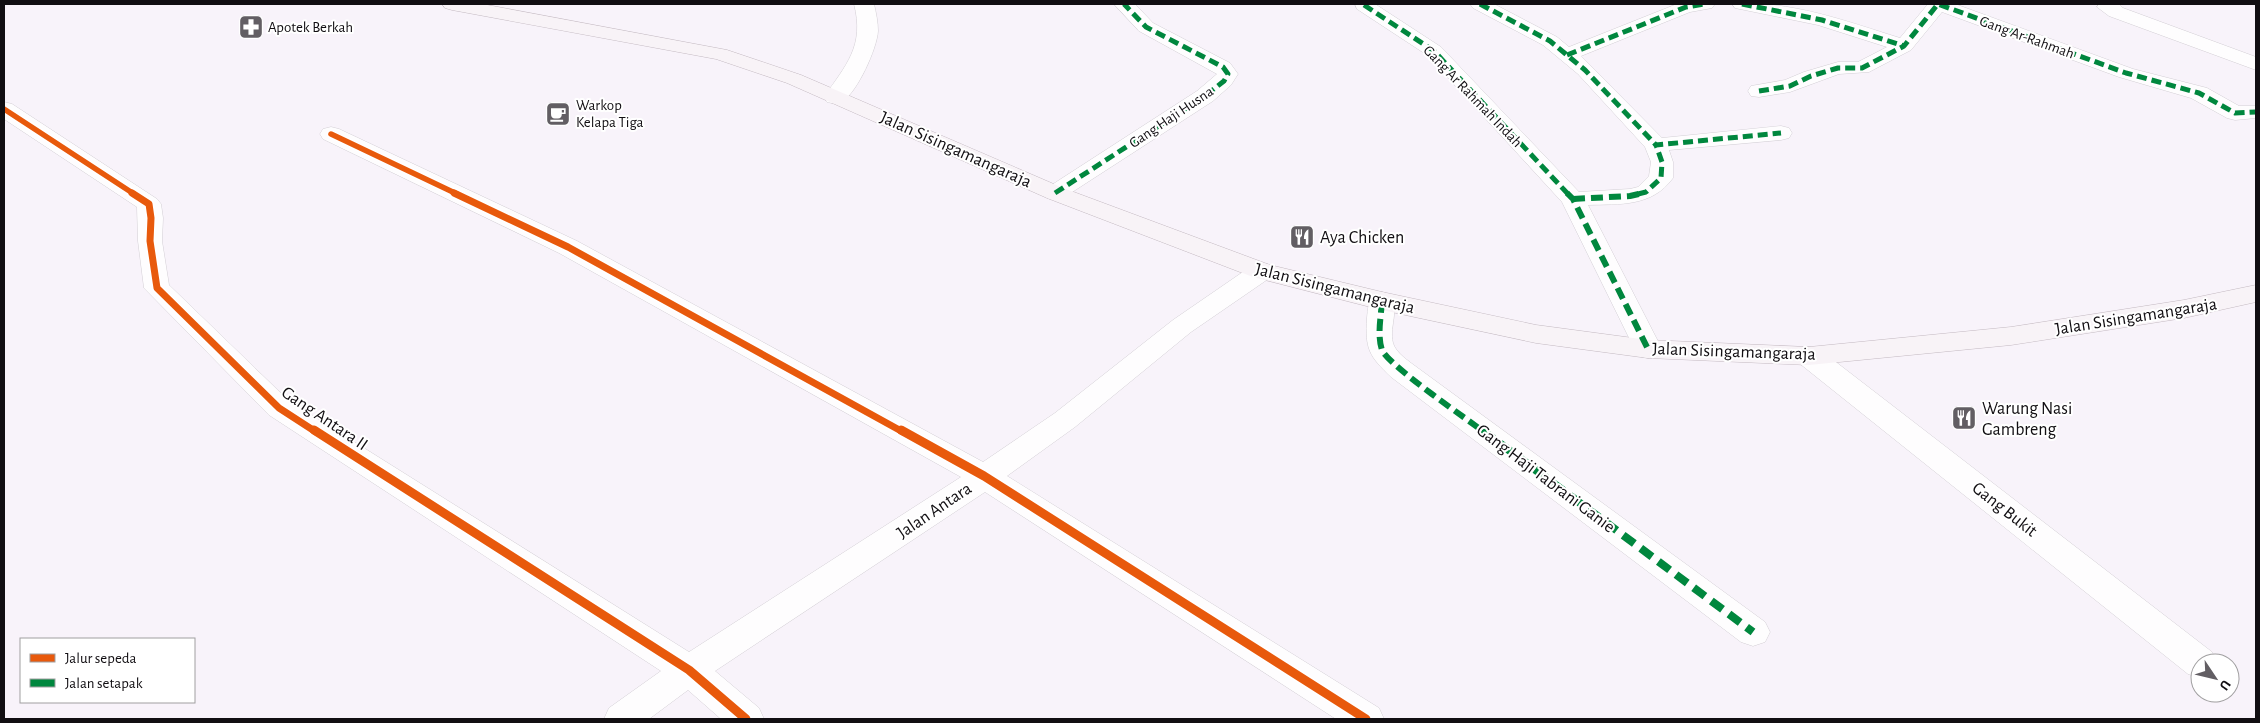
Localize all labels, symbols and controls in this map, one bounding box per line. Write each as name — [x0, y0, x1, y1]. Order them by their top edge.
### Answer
street label: Gang Ar-Rahmah — [1978, 13, 2076, 62]
pharmacy icon: Apotek Berkah — [238, 14, 264, 40]
place label: Apotek Berkah — [268, 20, 353, 35]
street label: Gang Ar Rahmah Indah — [1420, 43, 1525, 150]
street label: Gang Haji Husna — [1126, 84, 1216, 151]
place label: Warkop Kelapa Tiga — [576, 98, 644, 130]
cafe icon: Warkop Kelapa Tiga — [545, 101, 571, 127]
street label: Jalan Sisingamangaraja — [877, 108, 1034, 191]
restaurant icon: Aya Chicken — [1289, 224, 1315, 250]
place label: Aya Chicken — [1320, 229, 1404, 247]
street label: Jalan Sisingamangaraja — [1253, 260, 1416, 318]
street label: Jalan Sisingamangaraja — [2054, 295, 2218, 339]
street label: Jalan Sisingamangaraja — [1652, 340, 1816, 364]
street label: Gang Antara II — [278, 383, 371, 454]
place label: Warung Nasi Gambreng — [1982, 400, 2072, 439]
restaurant icon: Warung Nasi Gambreng — [1951, 405, 1977, 431]
street label: Gang Haji Tabrani Ganie — [1473, 421, 1618, 537]
street label: Jalan Antara — [894, 479, 975, 542]
street label: Gang Bukit — [1969, 479, 2040, 541]
legend — [20, 638, 195, 703]
text: Jalur sepeda — [65, 651, 137, 666]
north arrow — [2190, 653, 2240, 703]
text: Jalan setapak — [65, 676, 143, 691]
text: U — [2216, 677, 2233, 693]

